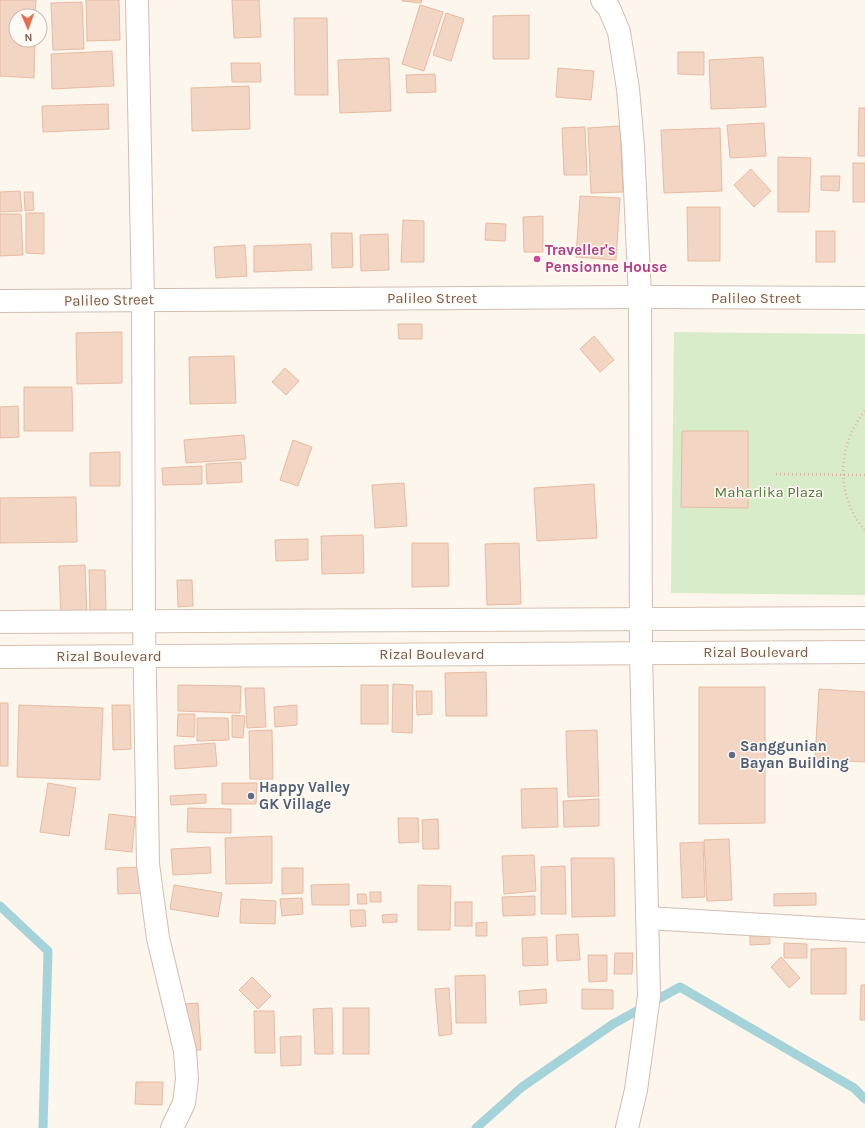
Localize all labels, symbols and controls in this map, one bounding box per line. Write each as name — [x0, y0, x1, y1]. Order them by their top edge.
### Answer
north arrow — [8, 8, 48, 48]
text: N — [24, 31, 33, 44]
place label: Traveller's Pensionne House — [545, 241, 667, 276]
marker: Traveller's Pensionne House — [532, 254, 542, 264]
street label: Palileo Street — [387, 289, 477, 307]
street label: Palileo Street — [711, 289, 801, 307]
street label: Palileo Street — [64, 290, 155, 310]
park label: Maharlika Plaza — [715, 483, 823, 501]
street label: Rizal Boulevard — [703, 643, 809, 661]
street label: Rizal Boulevard — [379, 645, 485, 663]
street label: Rizal Boulevard — [56, 647, 162, 665]
place label: Sanggunian Bayan Building — [740, 737, 849, 772]
marker: Sanggunian Bayan Building — [727, 750, 737, 760]
place label: Happy Valley GK Village — [259, 778, 350, 813]
marker: Happy Valley GK Village — [246, 791, 256, 801]

